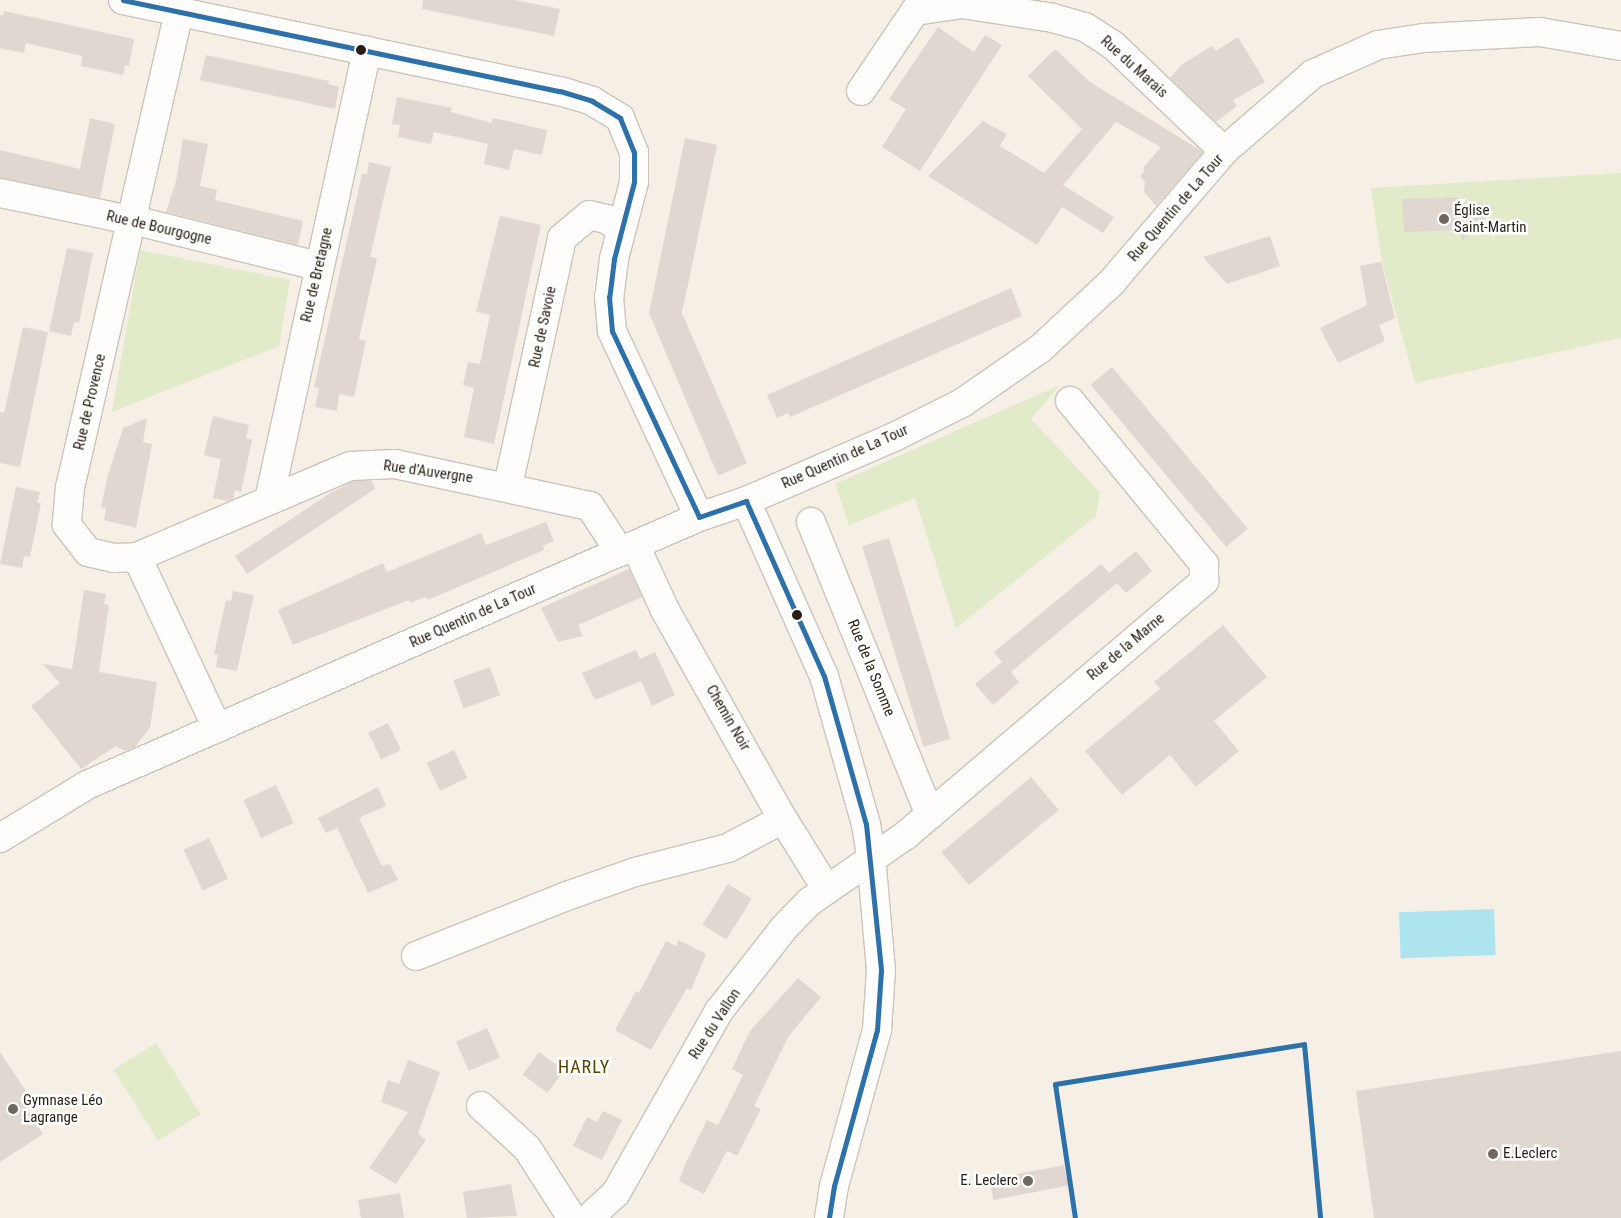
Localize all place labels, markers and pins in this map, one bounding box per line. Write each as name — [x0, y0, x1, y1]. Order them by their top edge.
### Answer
unlabelled marker — [356, 45, 366, 55]
place label: Église Saint-Martin — [1454, 201, 1526, 236]
marker: Église Saint-Martin — [1438, 213, 1450, 225]
unlabelled marker — [792, 610, 802, 620]
place label: Gymnase Léo Lagrange — [23, 1091, 103, 1126]
marker: Gymnase Léo Lagrange — [7, 1103, 19, 1115]
place label: E.Leclerc — [1503, 1145, 1557, 1163]
marker: E.Leclerc — [1487, 1148, 1499, 1160]
place label: E. Leclerc — [960, 1172, 1018, 1190]
marker: E. Leclerc — [1022, 1175, 1034, 1187]

